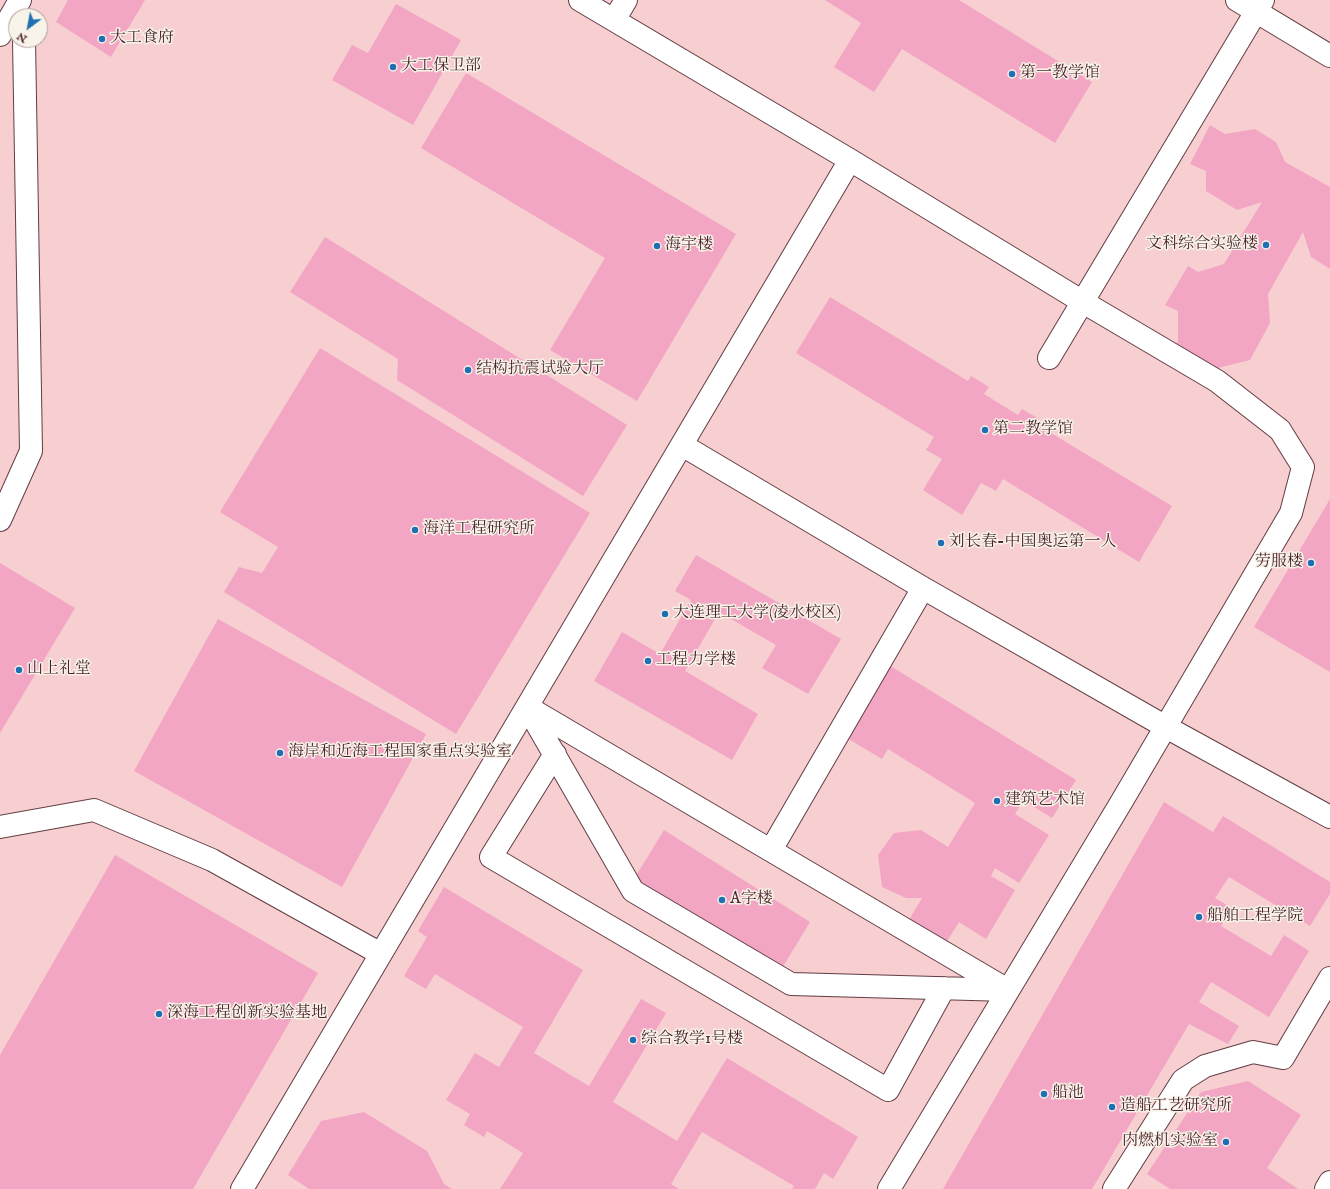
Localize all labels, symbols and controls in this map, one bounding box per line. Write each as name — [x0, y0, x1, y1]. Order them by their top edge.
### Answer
north arrow — [8, 8, 48, 48]
text: N — [14, 29, 30, 46]
place label: 大工食府 — [110, 29, 174, 49]
marker: 大工食府 — [97, 34, 107, 44]
place label: 大工保卫部 — [401, 57, 481, 77]
marker: 大工保卫部 — [388, 62, 398, 72]
place label: 第一教学馆 — [1020, 64, 1100, 84]
marker: 第一教学馆 — [1007, 69, 1017, 79]
place label: 文科综合实验楼 — [1146, 235, 1258, 255]
place label: 海宇楼 — [665, 236, 713, 256]
marker: 文科综合实验楼 — [1261, 240, 1271, 250]
marker: 海宇楼 — [652, 241, 662, 251]
place label: 结构抗震试验大厅 — [476, 360, 604, 380]
marker: 结构抗震试验大厅 — [463, 365, 473, 375]
place label: 第二教学馆 — [993, 420, 1073, 440]
marker: 第二教学馆 — [980, 425, 990, 435]
place label: 海洋工程研究所 — [423, 520, 535, 540]
marker: 海洋工程研究所 — [410, 525, 420, 535]
place label: 刘长春-中国奥运第一人 — [949, 533, 1116, 553]
marker: 刘长春-中国奥运第一人 — [936, 538, 946, 548]
place label: 劳服楼 — [1255, 553, 1303, 573]
marker: 劳服楼 — [1306, 558, 1316, 568]
place label: 大连理工大学(凌水校区) — [673, 604, 841, 624]
marker: 大连理工大学(凌水校区) — [660, 609, 670, 619]
place label: 工程力学楼 — [656, 651, 736, 671]
marker: 工程力学楼 — [643, 656, 653, 666]
place label: 山上礼堂 — [27, 660, 91, 680]
marker: 山上礼堂 — [14, 665, 24, 675]
place label: 海岸和近海工程国家重点实验室 — [288, 743, 512, 763]
marker: 海岸和近海工程国家重点实验室 — [275, 748, 285, 758]
place label: 建筑艺术馆 — [1005, 791, 1085, 811]
marker: 建筑艺术馆 — [992, 796, 1002, 806]
place label: A字楼 — [730, 890, 773, 910]
marker: A字楼 — [717, 895, 727, 905]
place label: 船舶工程学院 — [1207, 907, 1303, 927]
marker: 船舶工程学院 — [1194, 912, 1204, 922]
place label: 深海工程创新实验基地 — [167, 1004, 327, 1024]
marker: 深海工程创新实验基地 — [154, 1009, 164, 1019]
place label: 综合教学1号楼 — [641, 1030, 743, 1050]
marker: 综合教学1号楼 — [628, 1035, 638, 1045]
place label: 船池 — [1052, 1084, 1084, 1104]
marker: 船池 — [1039, 1089, 1049, 1099]
place label: 造船工艺研究所 — [1120, 1097, 1232, 1117]
marker: 造船工艺研究所 — [1107, 1102, 1117, 1112]
place label: 内燃机实验室 — [1122, 1132, 1218, 1152]
marker: 内燃机实验室 — [1221, 1137, 1231, 1147]

